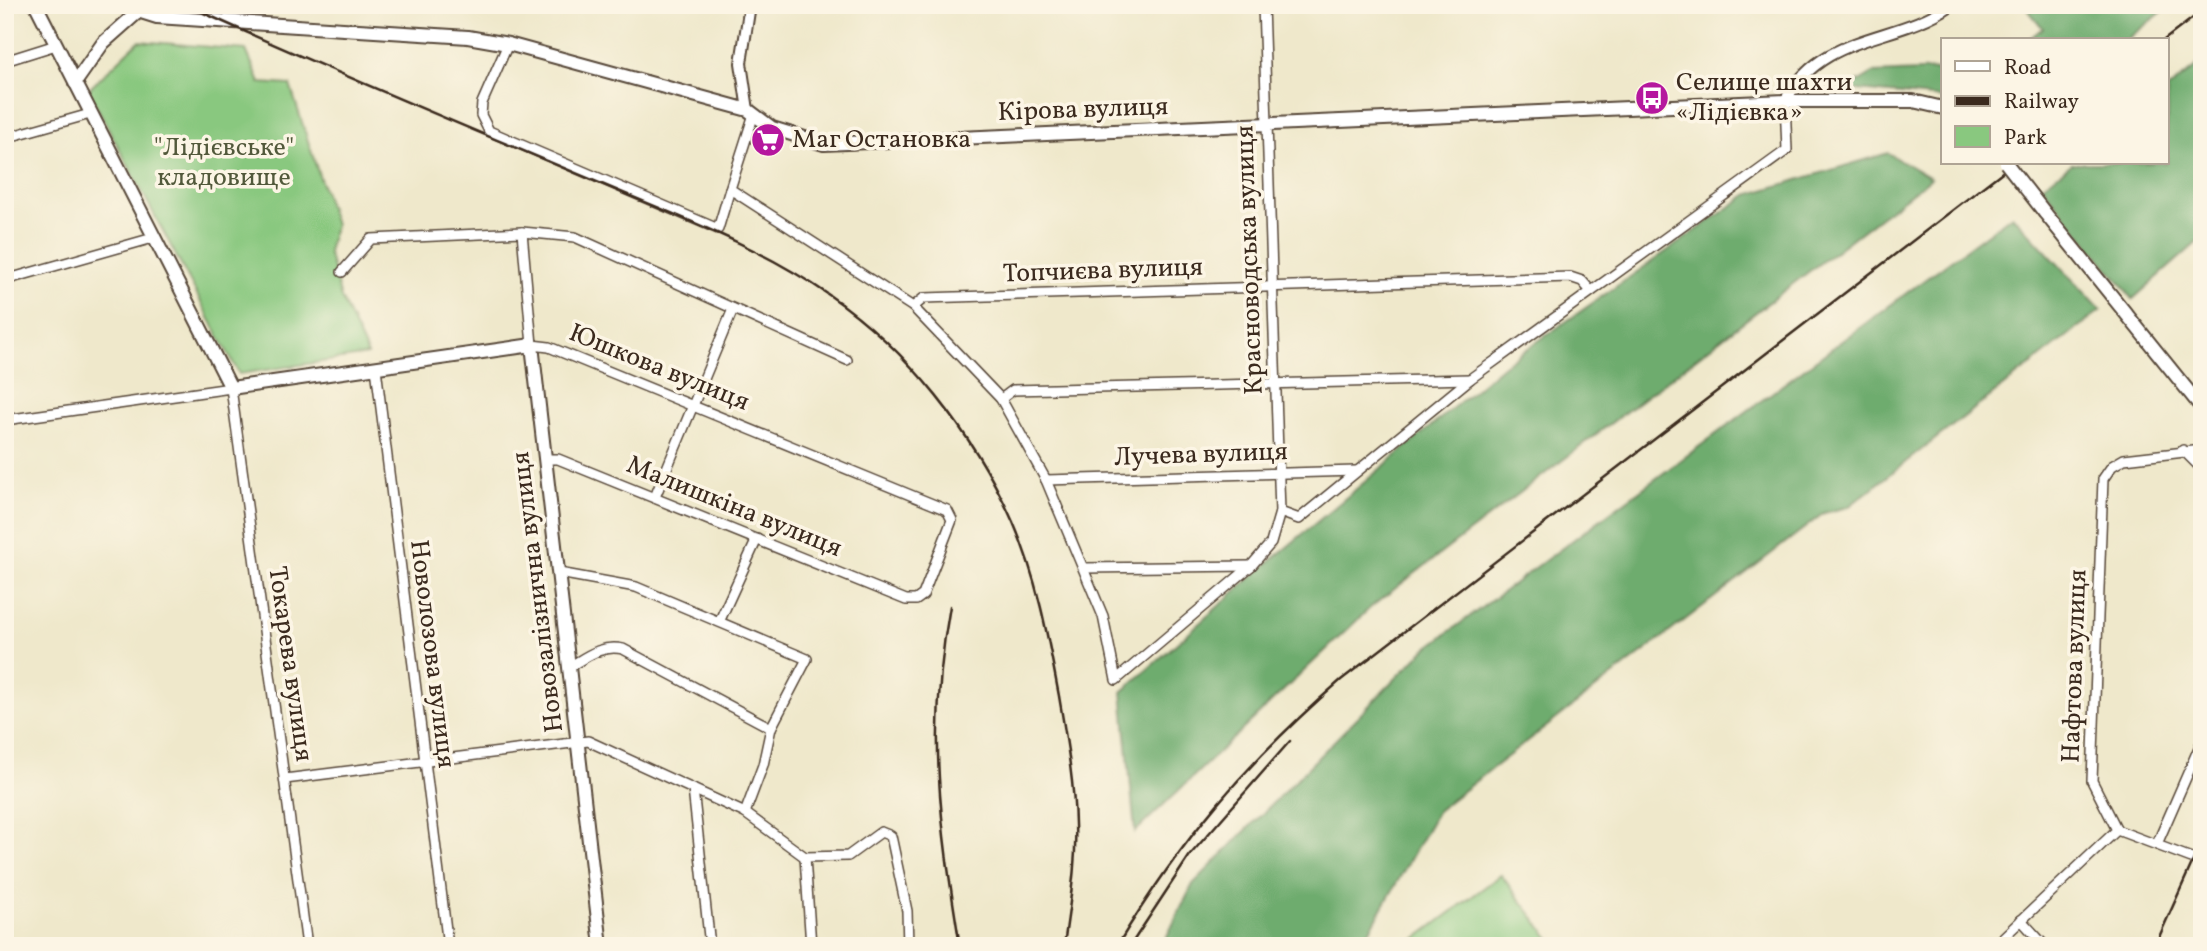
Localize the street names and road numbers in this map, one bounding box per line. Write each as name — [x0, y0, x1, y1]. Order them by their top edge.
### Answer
street label: Кірова вулиця — [997, 89, 1169, 131]
street label: Красноводська вулиця — [1227, 125, 1273, 395]
street label: Топчиєва вулиця — [1002, 250, 1204, 292]
street label: Юшкова вулиця — [563, 315, 755, 421]
street label: Лучева вулиця — [1113, 434, 1289, 476]
street label: Малишкіна вулиця — [621, 447, 847, 567]
street label: Новозалізнична вулиця — [503, 450, 573, 734]
street label: Новолозова вулиця — [400, 538, 464, 770]
street label: Токарева вулиця — [258, 564, 322, 764]
street label: Нафтова вулиця — [2054, 568, 2096, 764]

